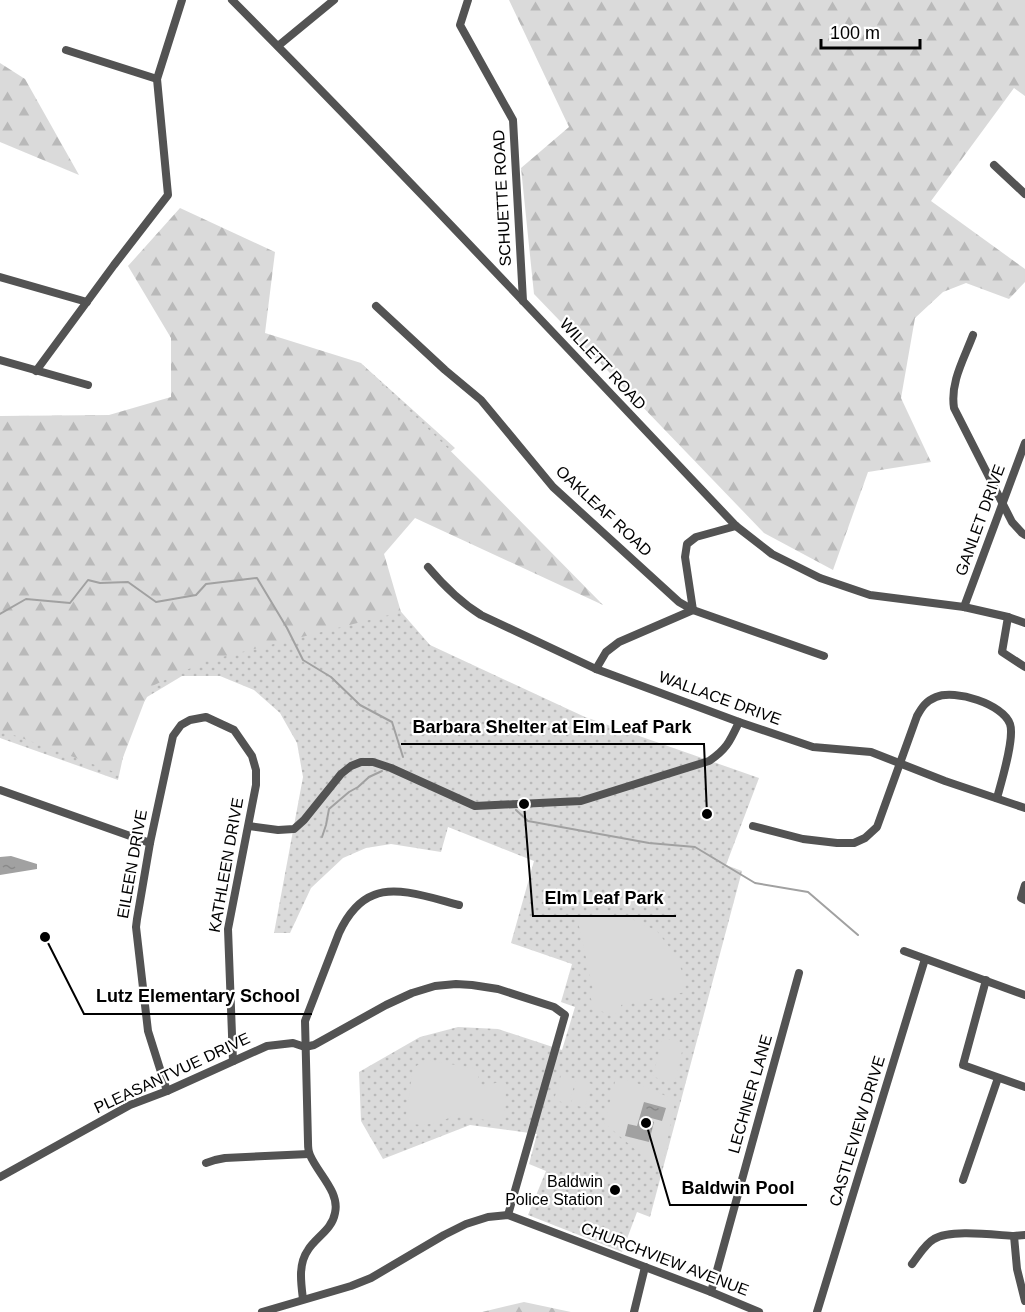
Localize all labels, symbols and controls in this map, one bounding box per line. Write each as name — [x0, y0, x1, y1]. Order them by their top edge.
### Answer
scale bar — [821, 12, 920, 50]
text: 100 m — [830, 23, 880, 43]
street label: SCHUETTE ROAD — [490, 129, 514, 267]
street label: WILLETT ROAD — [557, 315, 649, 413]
street label: OAKLEAF ROAD — [553, 462, 655, 560]
street label: GANLET DRIVE — [952, 462, 1008, 578]
street label: WALLACE DRIVE — [656, 668, 784, 728]
callout: Barbara Shelter at Elm Leaf Park — [401, 708, 704, 744]
text: Barbara Shelter at Elm Leaf Park — [412, 717, 693, 737]
street label: KATHLEEN DRIVE — [206, 796, 246, 934]
street label: EILEEN DRIVE — [114, 808, 150, 920]
callout: Elm Leaf Park — [533, 880, 676, 916]
text: Elm Leaf Park — [544, 888, 665, 908]
callout: Lutz Elementary School — [84, 978, 312, 1014]
text: Lutz Elementary School — [96, 986, 300, 1006]
street label: PLEASANTVUE DRIVE — [91, 1029, 253, 1117]
street label: LECHNER LANE — [725, 1033, 775, 1155]
street label: CASTLEVIEW DRIVE — [826, 1054, 888, 1208]
callout: Baldwin Pool — [670, 1169, 807, 1205]
place label: Baldwin Police Station — [505, 1173, 603, 1208]
text: Baldwin Pool — [681, 1178, 795, 1198]
marker: Baldwin Police Station — [608, 1183, 622, 1197]
street label: CHURCHVIEW AVENUE — [579, 1219, 751, 1299]

